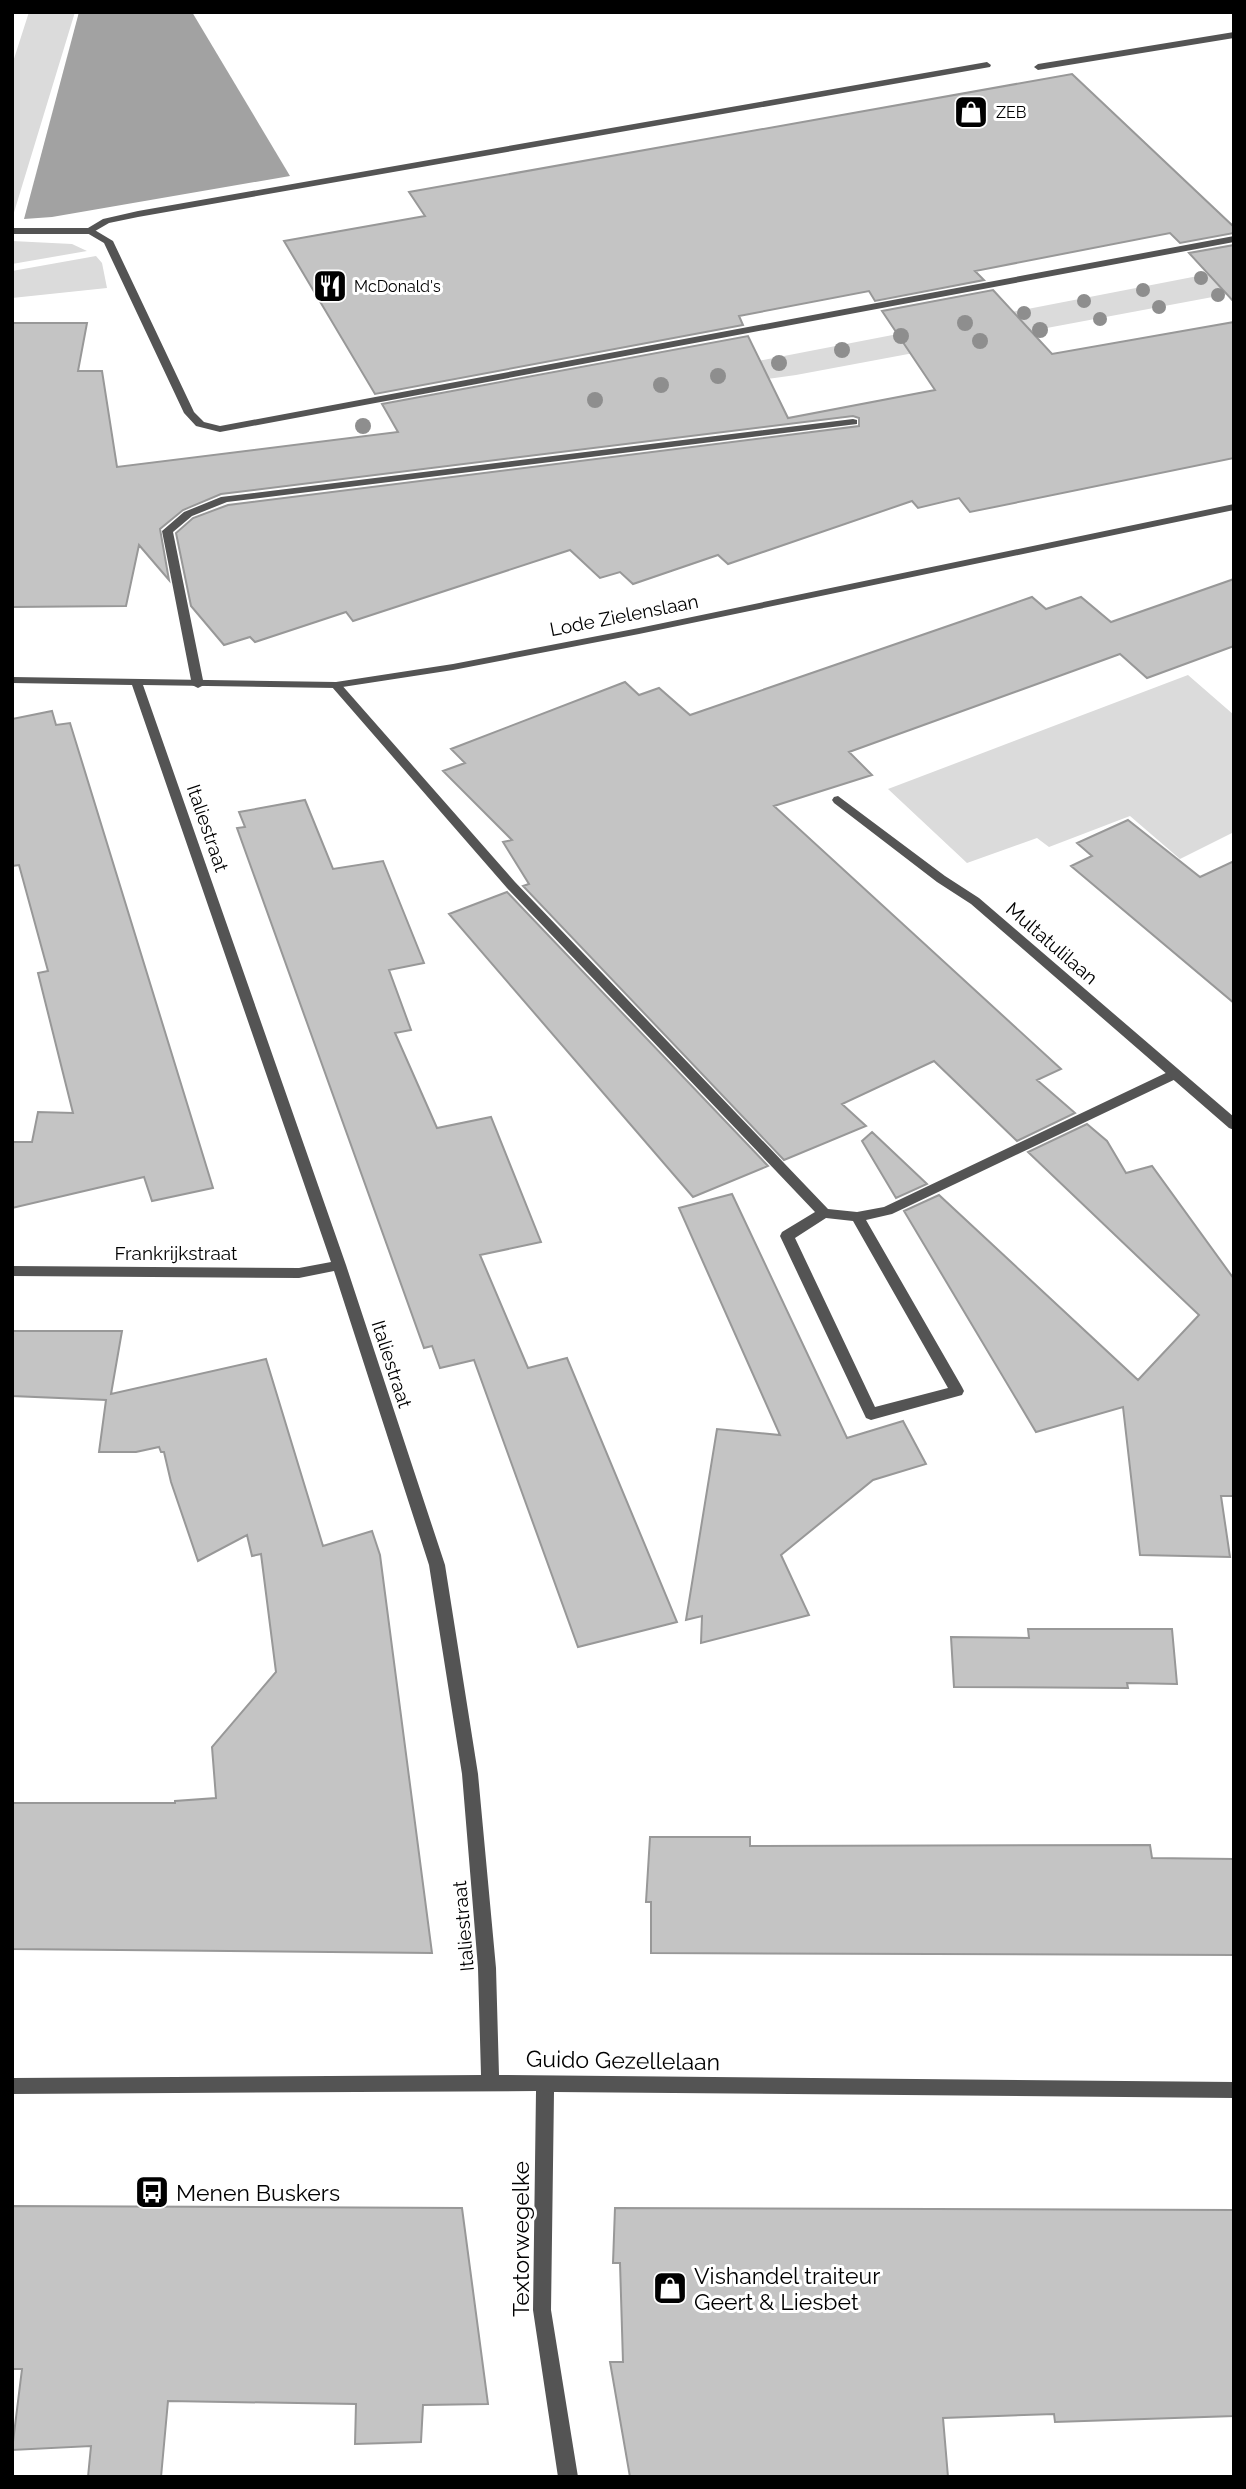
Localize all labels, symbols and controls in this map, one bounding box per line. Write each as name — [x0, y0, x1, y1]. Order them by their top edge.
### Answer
shop icon: ZEB — [952, 93, 990, 131]
place label: ZEB — [996, 103, 1026, 122]
restaurant icon: McDonald's — [311, 267, 349, 305]
place label: McDonald's — [354, 277, 441, 296]
street label: Lode Zielenslaan — [548, 590, 700, 640]
street label: Italiestraat — [183, 781, 233, 875]
street label: Multatulilaan — [1002, 897, 1102, 989]
street label: Frankrijkstraat — [115, 1242, 238, 1264]
street label: Italiestraat — [367, 1317, 417, 1411]
street label: Italiestraat — [448, 1879, 478, 1972]
street label: Guido Gezellelaan — [526, 2045, 720, 2075]
street label: Textorwegelke — [507, 2161, 534, 2317]
bus stop icon: Menen Buskers — [133, 2173, 171, 2211]
place label: Menen Buskers — [176, 2179, 340, 2206]
place label: Vishandel traiteur Geert & Liesbet — [694, 2262, 880, 2315]
shop icon: Vishandel traiteur Geert & Liesbet — [651, 2269, 689, 2307]

